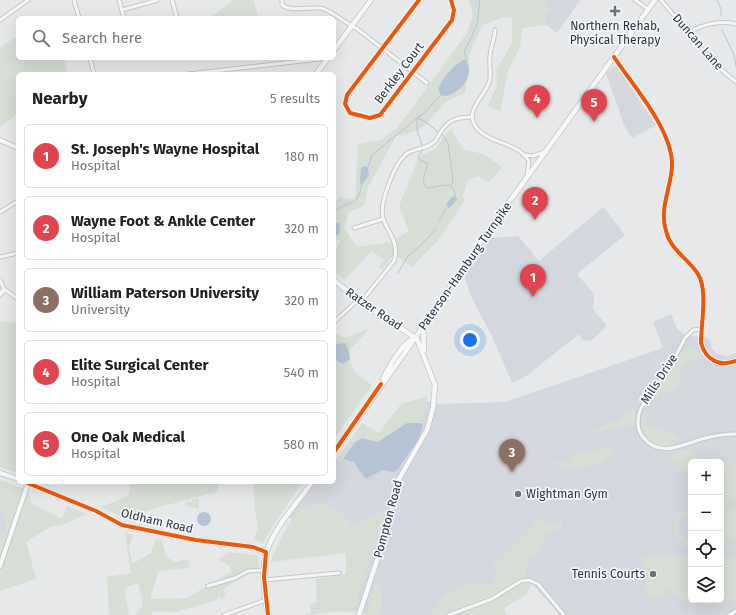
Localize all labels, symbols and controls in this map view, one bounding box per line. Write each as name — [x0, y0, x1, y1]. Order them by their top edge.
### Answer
marker: Northern Rehab, Physical Therapy — [609, 5, 621, 17]
street label: Duncan Lane — [670, 11, 726, 73]
search box — [16, 16, 336, 60]
place label: Northern Rehab, Physical Therapy — [570, 19, 660, 47]
icon: search — [30, 27, 52, 49]
text: Search here — [62, 29, 142, 47]
street label: Berkley Court — [371, 39, 427, 106]
pin: 4 — [524, 85, 550, 118]
text: Nearby — [32, 88, 87, 109]
pin: 5 — [581, 89, 607, 122]
text: 5 results — [270, 91, 320, 106]
text: St. Joseph's Wayne Hospital — [71, 140, 259, 158]
text: 1 — [43, 149, 49, 164]
text: 180 m — [284, 149, 319, 164]
text: Hospital — [71, 158, 120, 173]
pin: 2 — [522, 187, 548, 220]
street label: Paterson-Hamburg Turnpike — [415, 199, 515, 333]
text: Wayne Foot & Ankle Center — [71, 212, 255, 230]
text: 2 — [43, 221, 49, 236]
text: 320 m — [284, 221, 319, 236]
text: Hospital — [71, 230, 120, 245]
pin: 1 — [520, 264, 546, 297]
text: William Paterson University — [71, 284, 259, 302]
street label: Ratzer Road — [343, 285, 405, 333]
text: 3 — [43, 293, 49, 308]
text: 320 m — [284, 293, 319, 308]
text: University — [71, 302, 130, 317]
your location — [460, 330, 480, 350]
street label: Mills Drive — [638, 351, 680, 407]
text: Elite Surgical Center — [71, 356, 208, 374]
text: 4 — [42, 365, 50, 380]
text: 540 m — [284, 365, 319, 380]
text: Hospital — [71, 374, 120, 389]
text: One Oak Medical — [71, 428, 185, 446]
text: 5 — [43, 437, 49, 452]
text: 580 m — [283, 437, 319, 452]
pin: 3 — [499, 439, 525, 472]
text: Hospital — [71, 446, 120, 461]
map controls — [688, 459, 724, 603]
button: + — [688, 459, 724, 495]
street label: Pompton Road — [371, 479, 405, 559]
place label: Wightman Gym — [526, 487, 608, 501]
marker: Wightman Gym — [513, 489, 523, 499]
button: − — [688, 495, 724, 531]
street label: Oldham Road — [120, 506, 194, 536]
button: locate — [688, 531, 724, 567]
place label: Tennis Courts — [572, 567, 645, 581]
button: layers — [688, 567, 724, 603]
marker: Tennis Courts — [648, 569, 658, 579]

